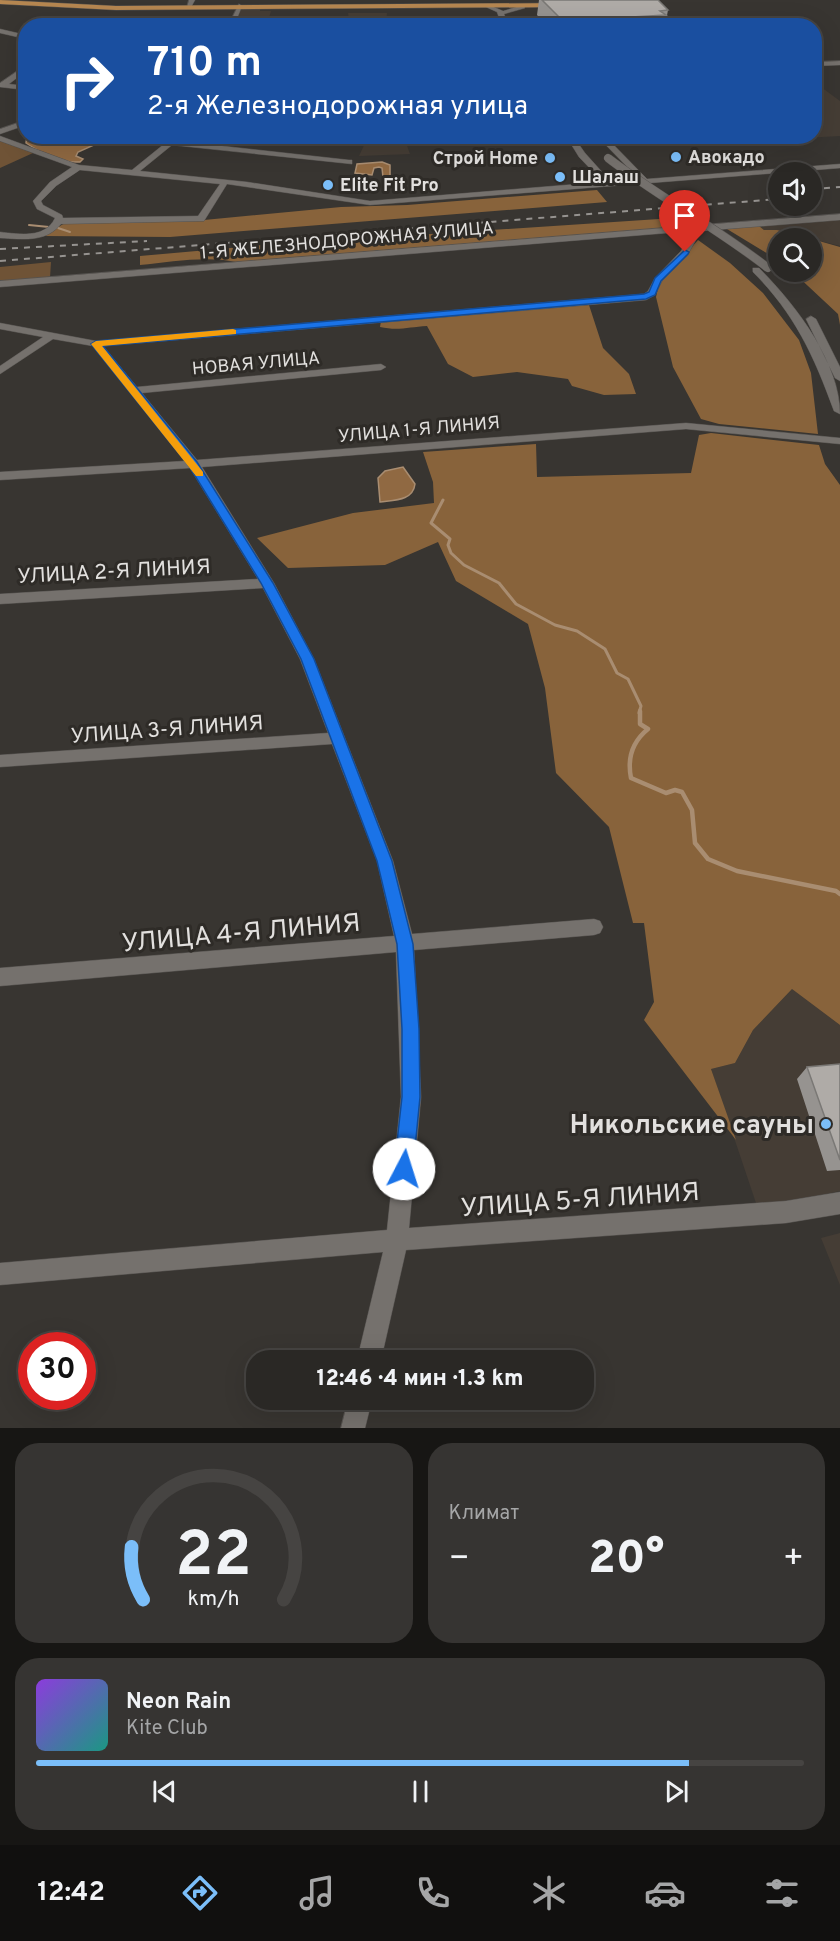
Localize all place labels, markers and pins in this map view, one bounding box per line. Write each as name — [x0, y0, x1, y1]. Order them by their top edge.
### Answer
place label: Авокадо — [688, 147, 765, 170]
place label: Строй Home — [433, 148, 538, 171]
marker: Авокадо — [669, 150, 683, 164]
marker: Строй Home — [543, 151, 557, 165]
place label: Шалаш — [572, 167, 639, 190]
marker: Шалаш — [553, 170, 567, 184]
place label: Elite Fit Pro — [340, 175, 439, 198]
marker: Elite Fit Pro — [321, 178, 335, 192]
pin — [659, 190, 710, 252]
place label: Никольские сауны — [570, 1110, 814, 1143]
marker: Никольские сауны — [819, 1117, 833, 1131]

